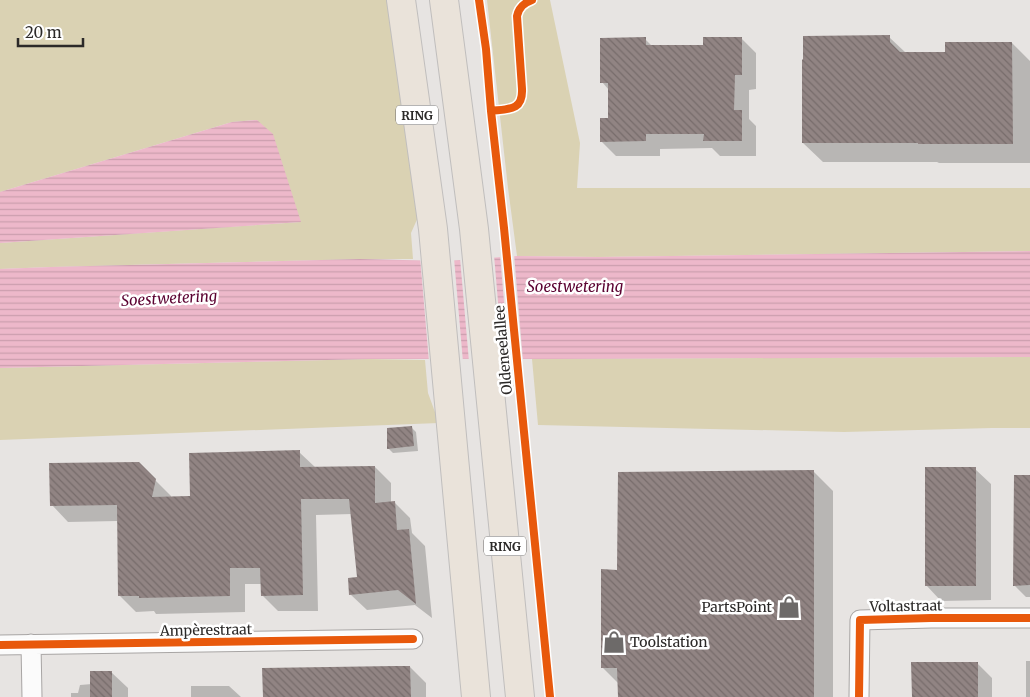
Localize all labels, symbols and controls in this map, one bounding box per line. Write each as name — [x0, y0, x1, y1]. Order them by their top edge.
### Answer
scale bar — [18, 15, 82, 47]
text: 20 m — [25, 23, 62, 42]
road number: RING — [396, 106, 438, 124]
water label: Soestwetering — [527, 277, 623, 296]
water label: Soestwetering — [120, 286, 218, 310]
street label: Oldeneelallee — [490, 305, 516, 395]
road number: RING — [484, 536, 526, 556]
shop icon: PartsPoint — [776, 594, 802, 620]
street label: Voltastraat — [868, 596, 943, 616]
place label: PartsPoint — [701, 598, 773, 616]
street label: Ampèrestraat — [159, 620, 253, 640]
shop icon: Toolstation — [601, 629, 627, 655]
place label: Toolstation — [630, 633, 708, 651]

